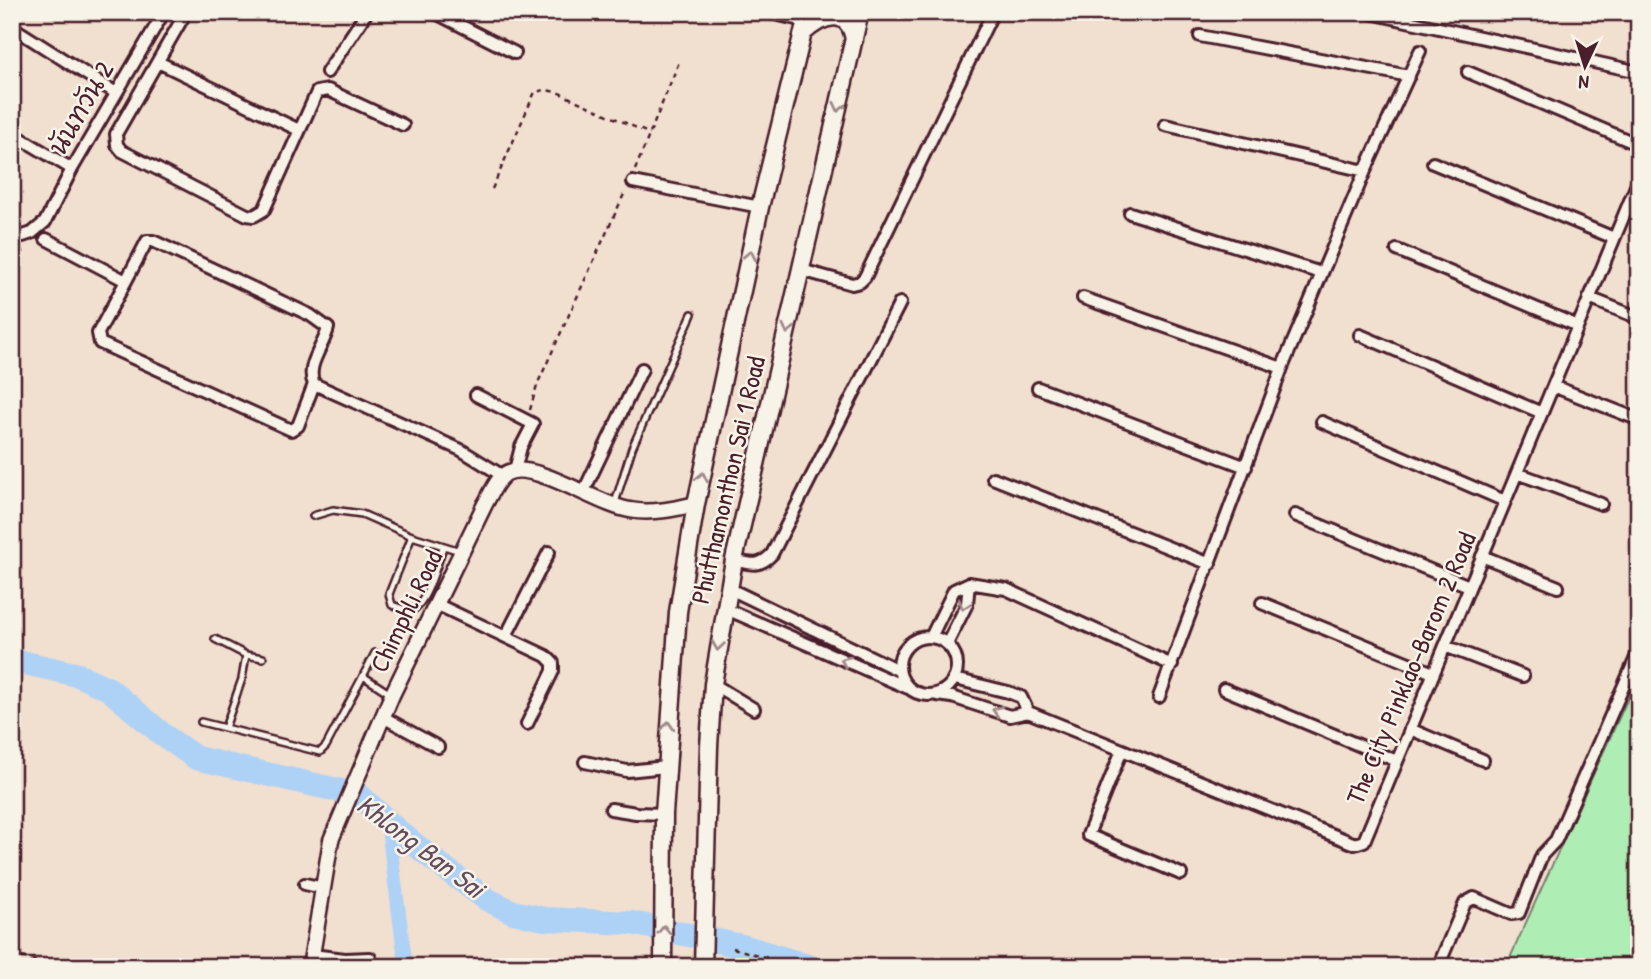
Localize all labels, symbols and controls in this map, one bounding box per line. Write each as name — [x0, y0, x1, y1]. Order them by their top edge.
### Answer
north arrow — [1550, 32, 1620, 102]
street label: นันทวัน 2 — [40, 55, 121, 161]
text: N — [1578, 70, 1590, 96]
one-way arrow — [833, 101, 847, 113]
one-way arrow — [742, 249, 757, 261]
one-way arrow — [781, 323, 796, 335]
street label: Phutthamonthon Sai 1 Road — [682, 353, 773, 607]
one-way arrow — [693, 471, 708, 483]
street label: The City Pinklao-Barom 2 Road — [1337, 526, 1484, 809]
street label: Chimphli Road — [361, 544, 450, 678]
one-way arrow — [958, 598, 973, 610]
one-way arrow — [711, 641, 726, 652]
one-way arrow — [840, 655, 853, 669]
one-way arrow — [991, 705, 1003, 720]
one-way arrow — [661, 721, 676, 732]
water label: Khlong Ban Sai — [349, 785, 495, 908]
one-way arrow — [656, 924, 672, 934]

